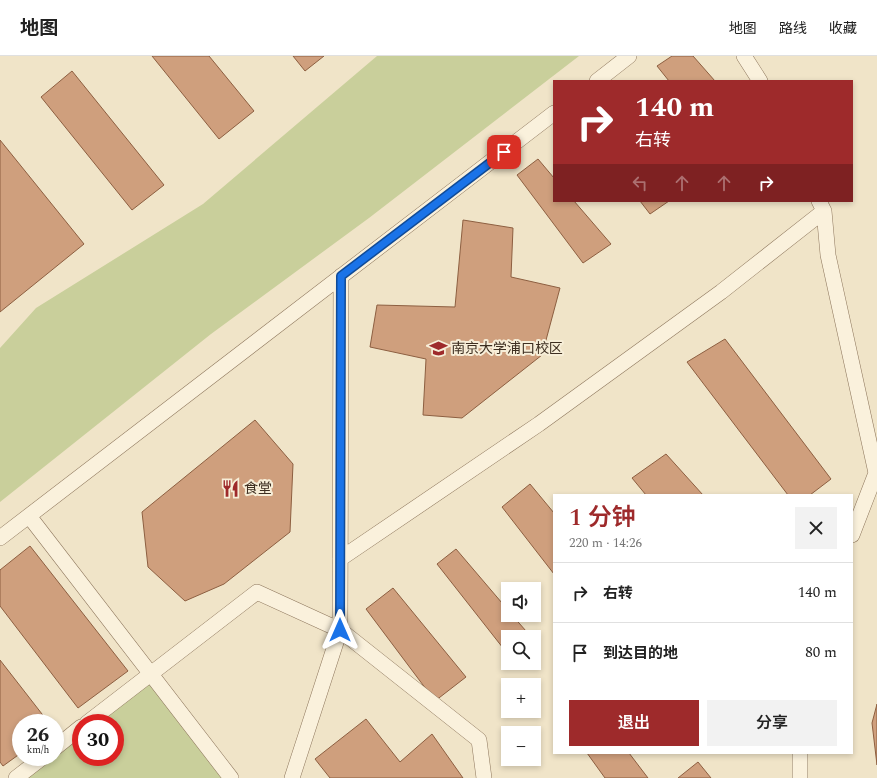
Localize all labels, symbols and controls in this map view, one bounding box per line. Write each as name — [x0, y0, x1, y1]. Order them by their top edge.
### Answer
text: 地图 — [20, 14, 58, 43]
text: 地图 — [729, 18, 757, 39]
text: 路线 — [779, 18, 807, 39]
text: 收藏 — [829, 18, 857, 39]
text: 140 m — [635, 86, 714, 129]
icon: right — [569, 96, 621, 148]
text: 右转 — [635, 127, 671, 154]
pin — [487, 135, 521, 169]
icon: arrive — [493, 141, 515, 163]
icon: left — [629, 172, 651, 194]
icon: ahead — [671, 172, 693, 194]
icon: ahead — [713, 172, 735, 194]
icon: right — [755, 172, 777, 194]
school or university icon: 南京大学浦口校区 — [428, 338, 448, 358]
place label: 南京大学浦口校区 — [451, 338, 563, 359]
restaurant icon: 食堂 — [221, 478, 241, 498]
place label: 食堂 — [244, 478, 272, 499]
text: 1 分钟 — [569, 500, 636, 536]
button: close — [795, 507, 837, 549]
text: 220 m · 14:26 — [569, 533, 642, 553]
text: 140 m — [798, 581, 837, 604]
map controls — [501, 582, 541, 766]
button: sound — [501, 582, 541, 622]
icon: right — [569, 582, 591, 604]
text: 右转 — [603, 582, 633, 605]
position arrow — [319, 609, 361, 651]
button: search — [501, 630, 541, 670]
text: 80 m — [805, 641, 837, 664]
icon: arrive — [569, 642, 591, 664]
text: 到达目的地 — [603, 642, 678, 665]
button: + — [501, 678, 541, 718]
button: 退出 — [569, 700, 699, 746]
button: 分享 — [707, 700, 837, 746]
speed limit sign: 30 — [72, 714, 124, 766]
text: 26 — [27, 720, 49, 750]
button: − — [501, 726, 541, 766]
text: km/h — [27, 742, 49, 758]

